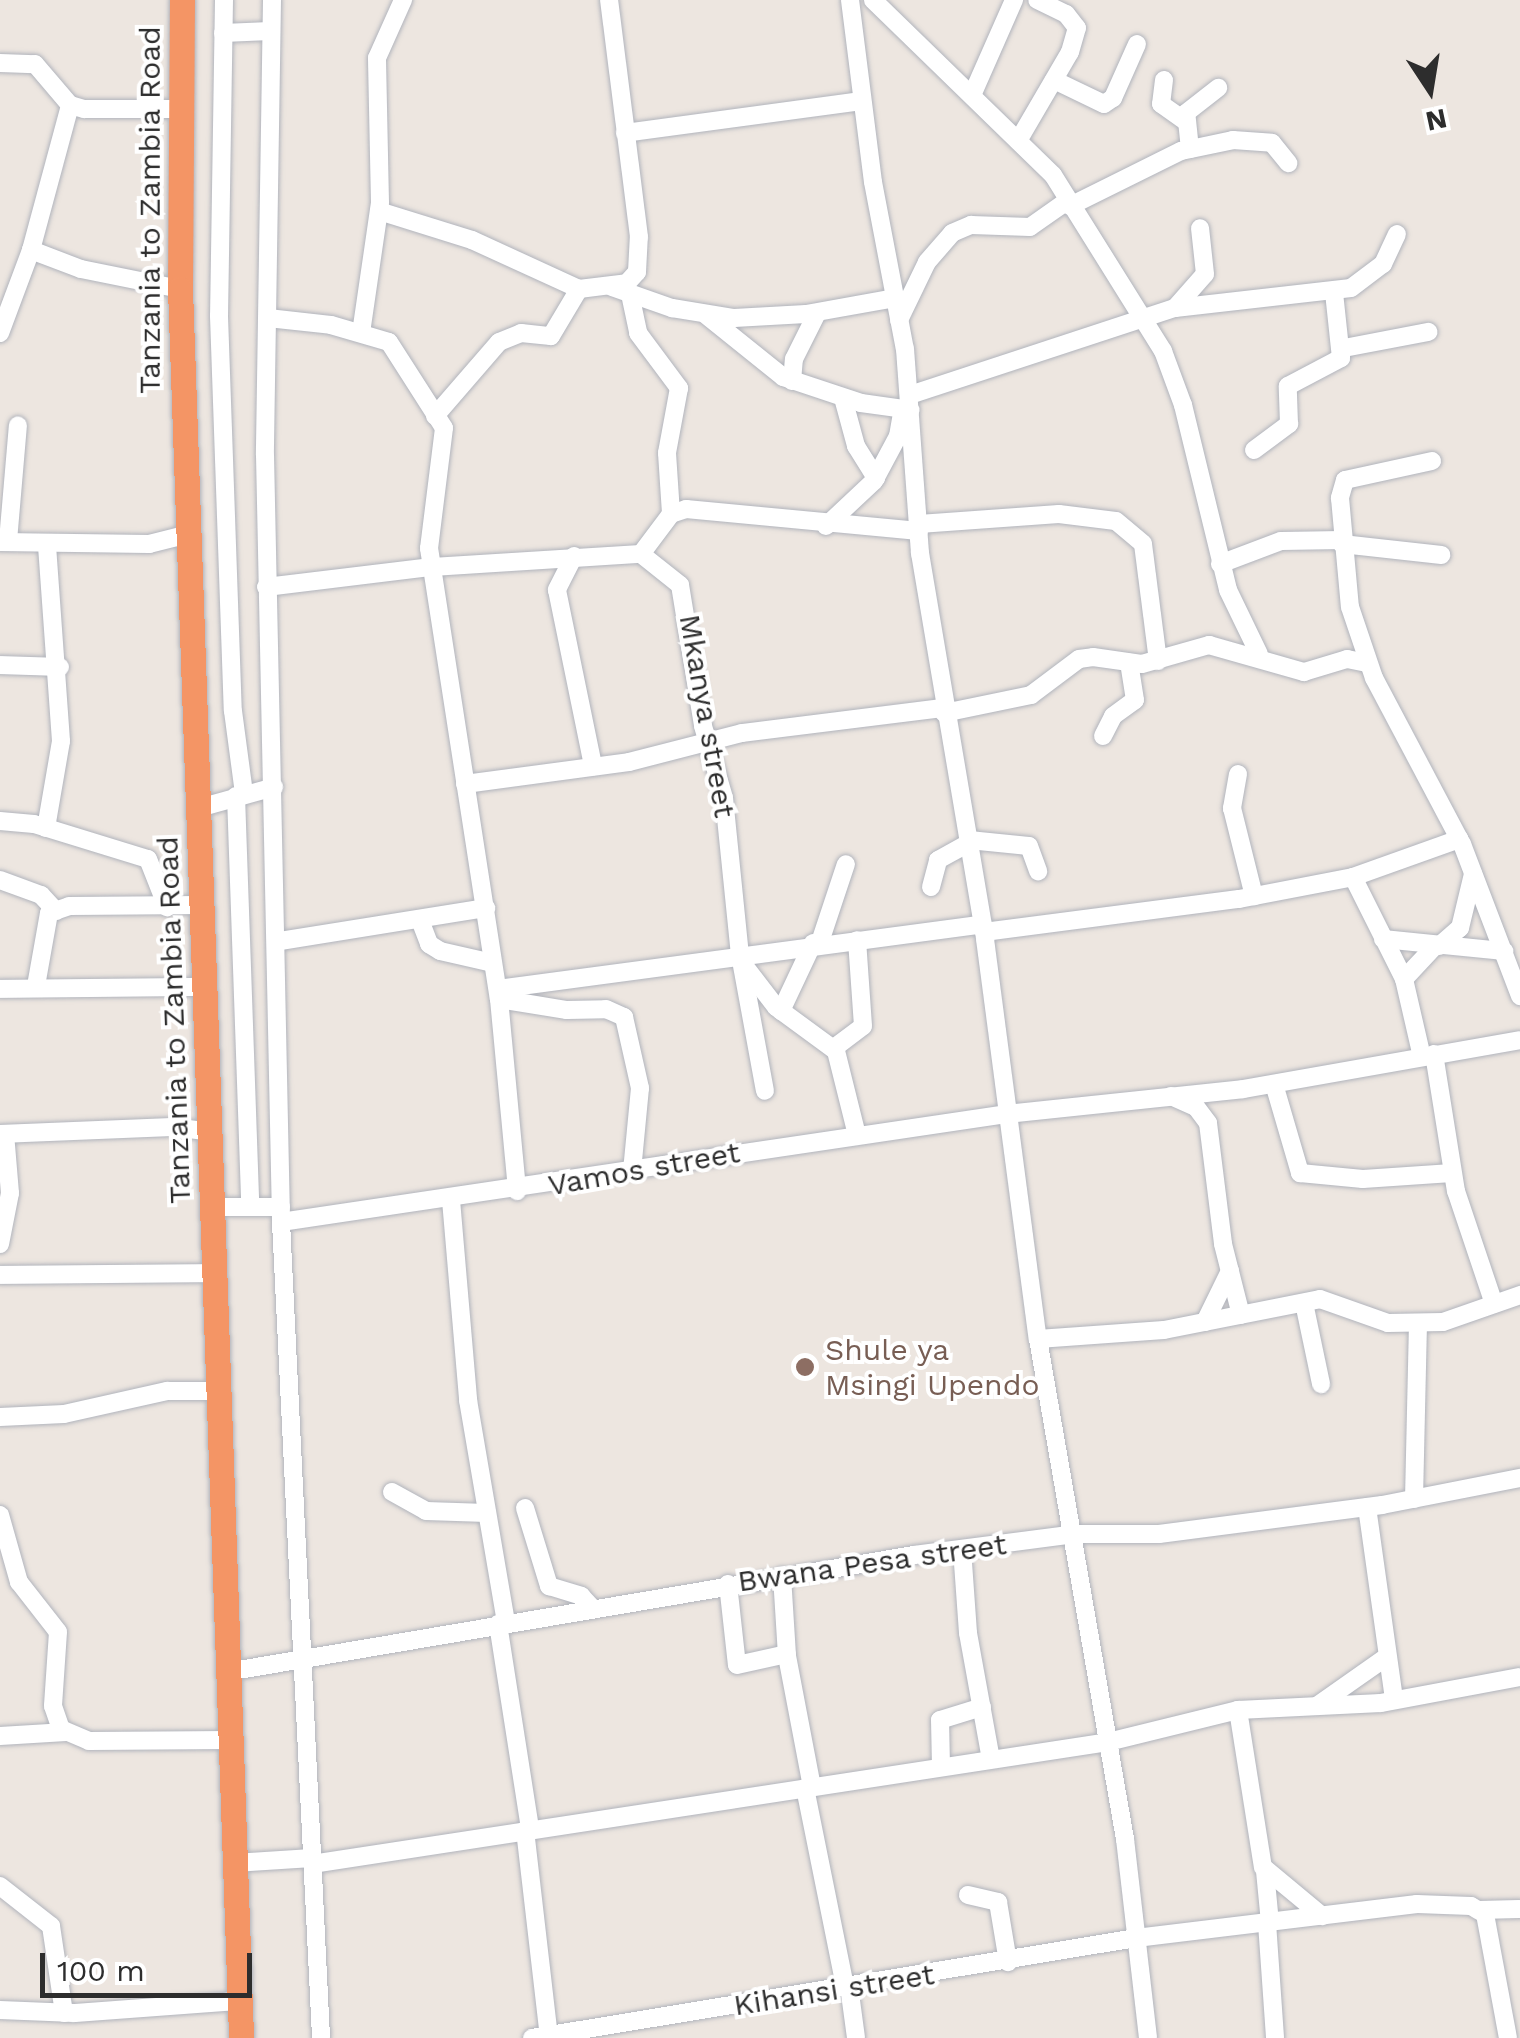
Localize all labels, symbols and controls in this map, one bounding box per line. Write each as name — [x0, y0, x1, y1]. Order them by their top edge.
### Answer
street label: Tanzania to Zambia Road — [132, 25, 168, 395]
north arrow — [1380, 40, 1480, 140]
text: N — [1423, 102, 1450, 138]
street label: Mkanya street — [671, 611, 743, 821]
street label: Tanzania to Zambia Road — [150, 835, 198, 1205]
street label: Vamos street — [545, 1134, 743, 1204]
place label: Shule ya Msingi Upendo — [825, 1332, 1039, 1402]
marker: Shule ya Msingi Upendo — [794, 1356, 816, 1378]
street label: Bwana Pesa street — [735, 1526, 1009, 1600]
scale bar — [45, 1933, 258, 1995]
text: 100 m — [57, 1953, 145, 1988]
street label: Kihansi street — [731, 1956, 937, 2024]

